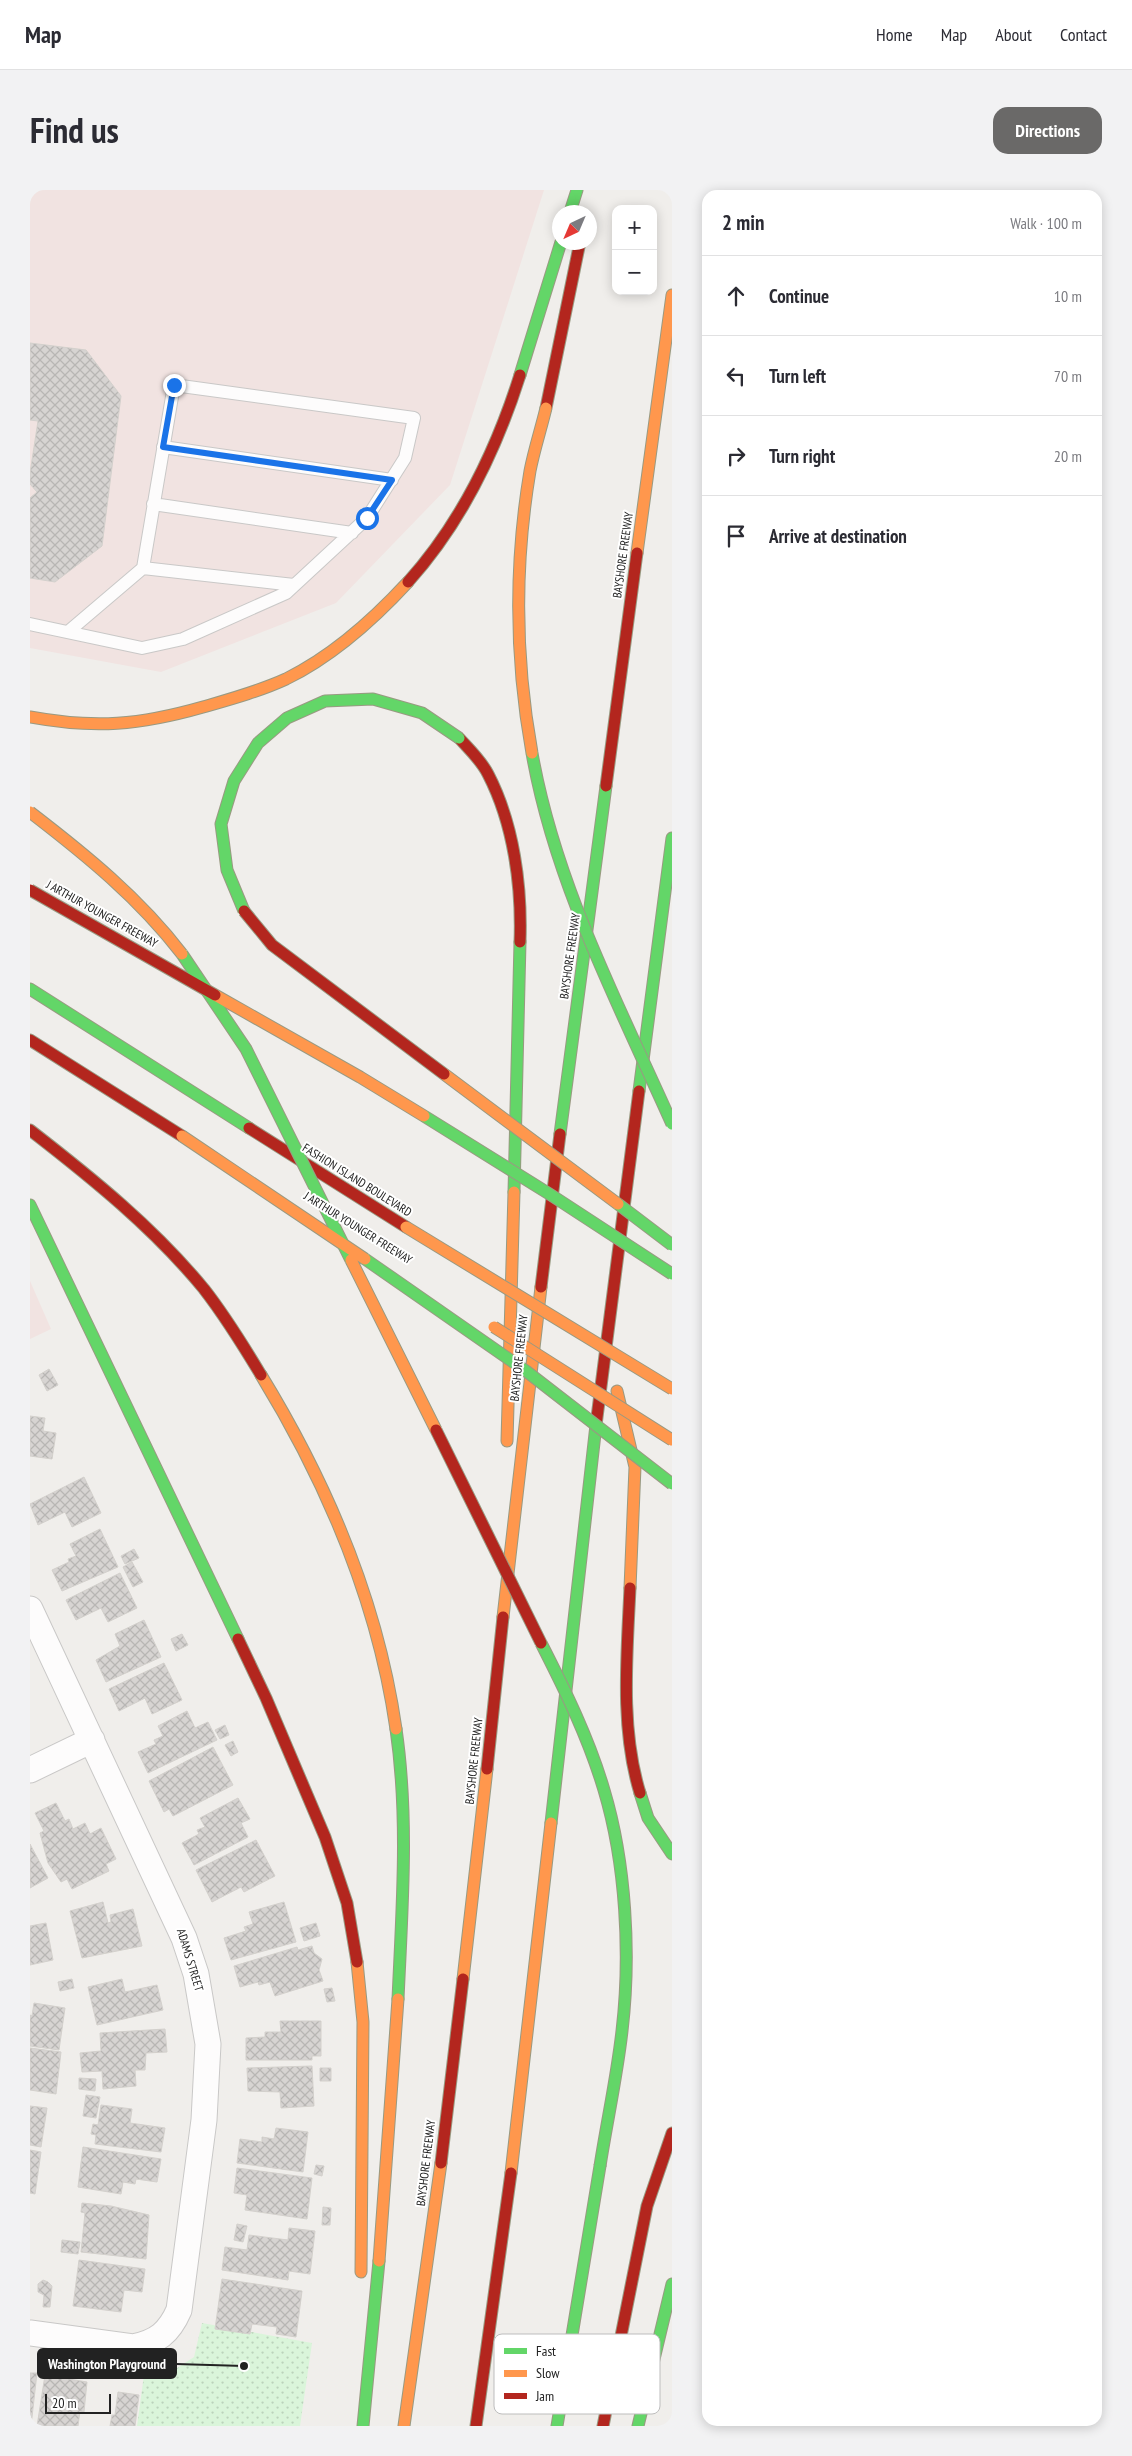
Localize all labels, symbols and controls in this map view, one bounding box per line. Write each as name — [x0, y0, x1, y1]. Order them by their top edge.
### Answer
text: Map — [25, 19, 62, 50]
text: Home — [876, 23, 913, 46]
text: Map — [941, 23, 967, 46]
text: About — [995, 23, 1032, 46]
text: Contact — [1060, 23, 1107, 46]
text: Find us — [30, 107, 119, 153]
button: Directions — [993, 107, 1102, 154]
north arrow — [552, 205, 597, 250]
map controls — [612, 205, 657, 295]
button: + — [612, 205, 657, 250]
text: 2 min — [722, 209, 764, 236]
text: Walk · 100 m — [1010, 213, 1082, 233]
button: − — [612, 250, 657, 295]
icon: ahead — [722, 282, 750, 310]
text: Continue — [769, 284, 829, 308]
text: 10 m — [1054, 286, 1082, 306]
icon: left — [722, 362, 750, 390]
text: Turn left — [769, 364, 826, 388]
text: 70 m — [1054, 366, 1082, 386]
route end — [163, 374, 186, 397]
icon: right — [722, 442, 750, 470]
text: Turn right — [769, 444, 835, 468]
text: 20 m — [1054, 446, 1082, 466]
route start — [356, 507, 379, 530]
street label: BAYSHORE FREEWAY — [609, 510, 636, 599]
icon: arrive — [722, 522, 750, 550]
text: Arrive at destination — [769, 524, 907, 548]
street label: J ARTHUR YOUNGER FREEWAY — [43, 876, 161, 951]
street label: BAYSHORE FREEWAY — [556, 911, 583, 1000]
street label: FASHION ISLAND BOULEVARD — [300, 1140, 415, 1219]
street label: J ARTHUR YOUNGER FREEWAY — [300, 1188, 416, 1267]
street label: BAYSHORE FREEWAY — [507, 1313, 531, 1402]
street label: BAYSHORE FREEWAY — [462, 1716, 486, 1805]
street label: ADAMS STREET — [174, 1927, 207, 1994]
street label: BAYSHORE FREEWAY — [413, 2118, 438, 2207]
legend — [494, 2334, 660, 2414]
text: Fast — [536, 2342, 556, 2360]
callout: Washington Playground — [38, 2349, 176, 2378]
text: Washington Playground — [47, 2355, 166, 2373]
text: Slow — [536, 2364, 560, 2382]
text: Jam — [535, 2387, 554, 2405]
scale bar — [45, 2391, 111, 2414]
text: 20 m — [52, 2394, 77, 2412]

